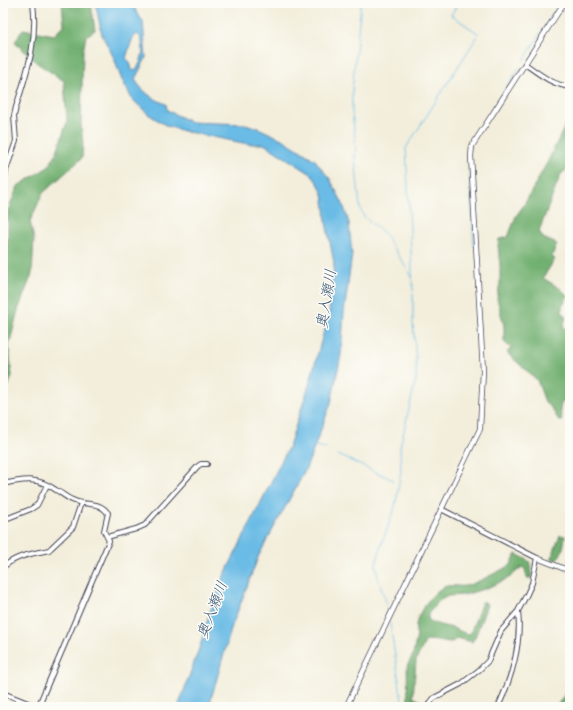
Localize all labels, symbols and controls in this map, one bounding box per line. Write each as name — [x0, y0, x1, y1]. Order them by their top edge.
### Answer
water label: 奥入瀬川 — [311, 268, 343, 330]
water label: 奥入瀬川 — [192, 578, 234, 642]

